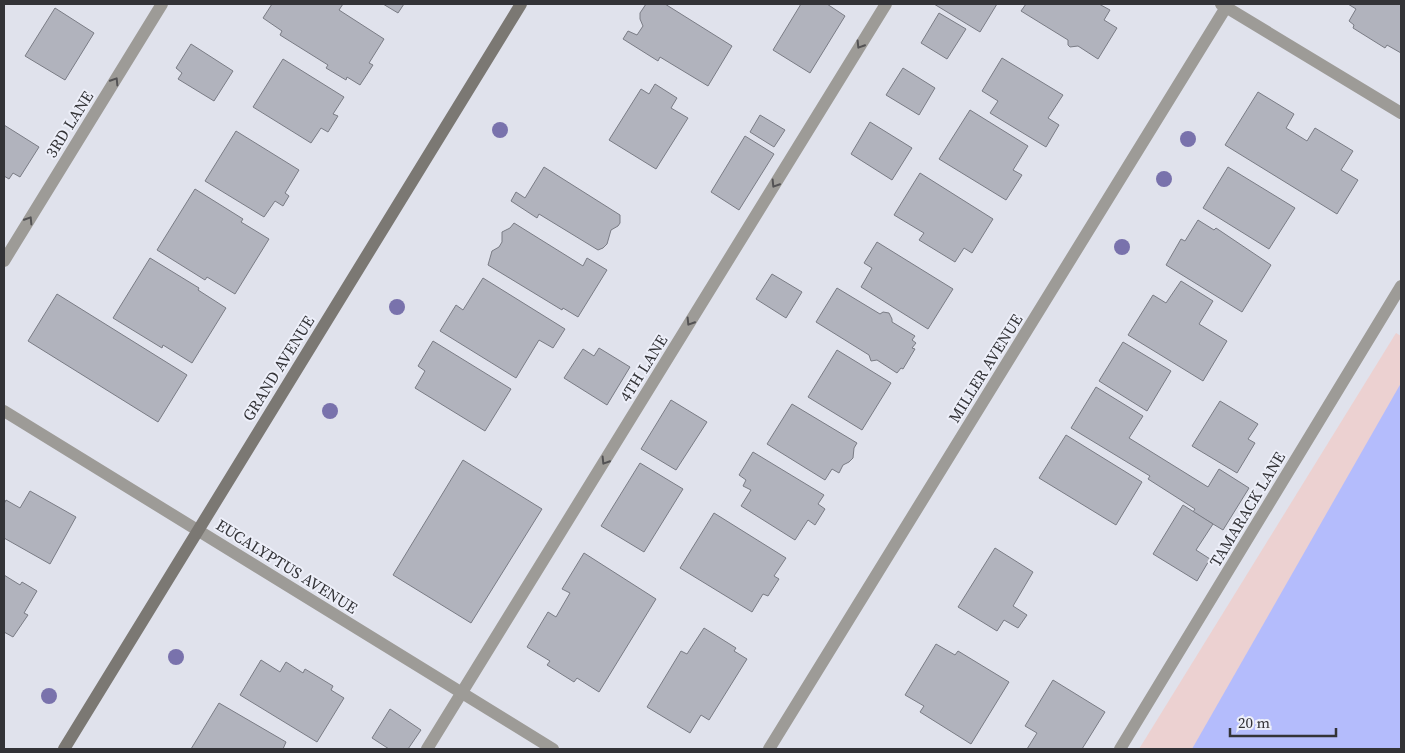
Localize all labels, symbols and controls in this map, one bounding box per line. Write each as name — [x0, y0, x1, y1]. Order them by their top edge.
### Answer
one-way arrow — [857, 40, 867, 49]
one-way arrow — [108, 78, 118, 87]
street label: 3RD LANE — [40, 86, 98, 162]
one-way arrow — [772, 178, 782, 187]
one-way arrow — [23, 216, 33, 225]
street label: MILLER AVENUE — [943, 309, 1027, 427]
street label: GRAND AVENUE — [237, 311, 319, 425]
one-way arrow — [687, 317, 696, 326]
street label: 4TH LANE — [614, 330, 672, 406]
street label: TAMARACK LANE — [1204, 447, 1290, 570]
one-way arrow — [601, 455, 611, 464]
street label: EUCALYPTUS AVENUE — [212, 513, 362, 619]
scale bar — [1230, 706, 1336, 738]
text: 20 m — [1238, 712, 1270, 733]

